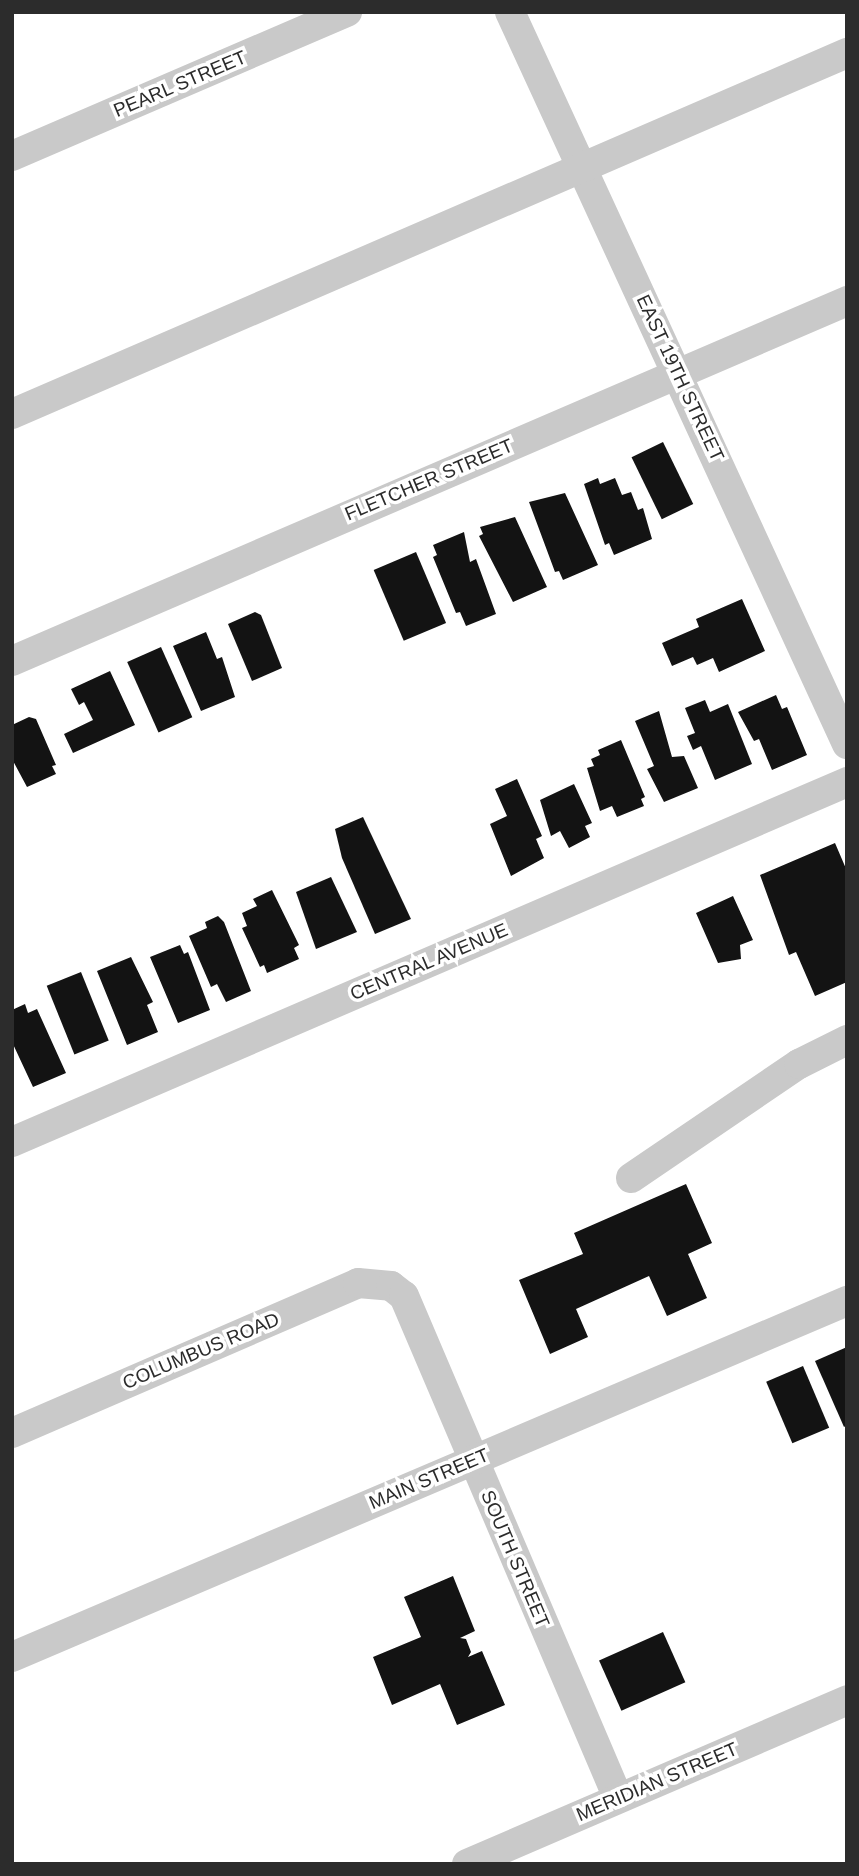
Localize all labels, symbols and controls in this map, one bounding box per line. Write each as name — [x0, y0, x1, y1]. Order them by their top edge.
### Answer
street label: PEARL STREET — [110, 46, 250, 122]
street label: EAST 19TH STREET — [631, 291, 729, 465]
street label: FLETCHER STREET — [341, 434, 517, 526]
street label: CENTRAL AVENUE — [346, 918, 512, 1006]
street label: COLUMBUS ROAD — [119, 1308, 283, 1394]
street label: MAIN STREET — [366, 1444, 492, 1514]
street label: SOUTH STREET — [476, 1487, 554, 1631]
street label: MERIDIAN STREET — [573, 1738, 741, 1826]

